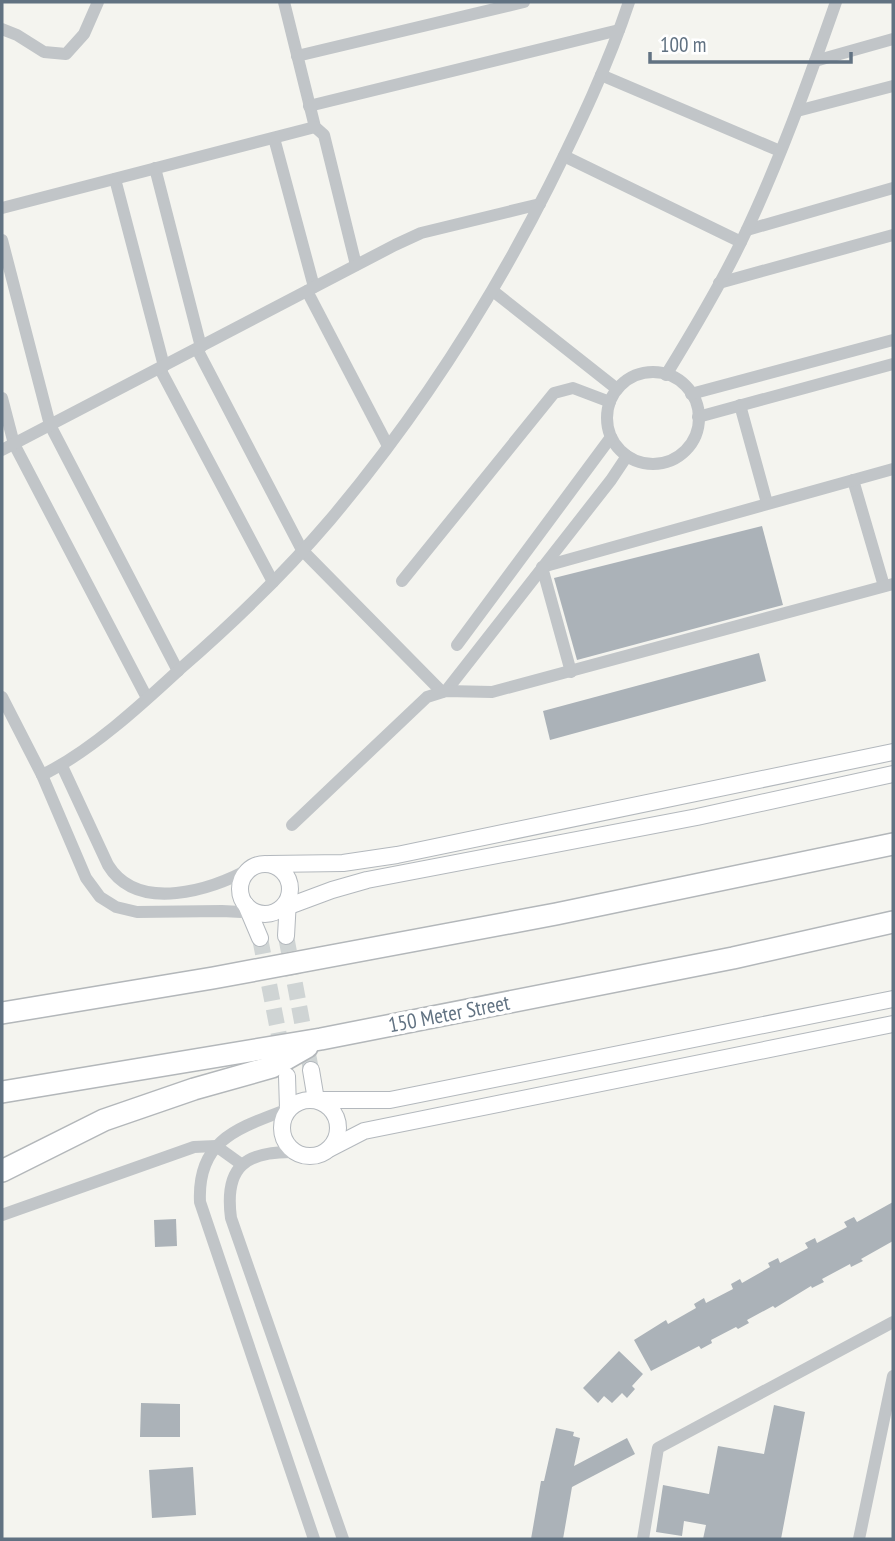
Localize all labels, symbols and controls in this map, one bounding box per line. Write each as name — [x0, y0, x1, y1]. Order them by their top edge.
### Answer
scale bar — [650, 21, 851, 65]
text: 100 m — [660, 31, 706, 58]
street label: 150 Meter Street — [386, 988, 512, 1038]

